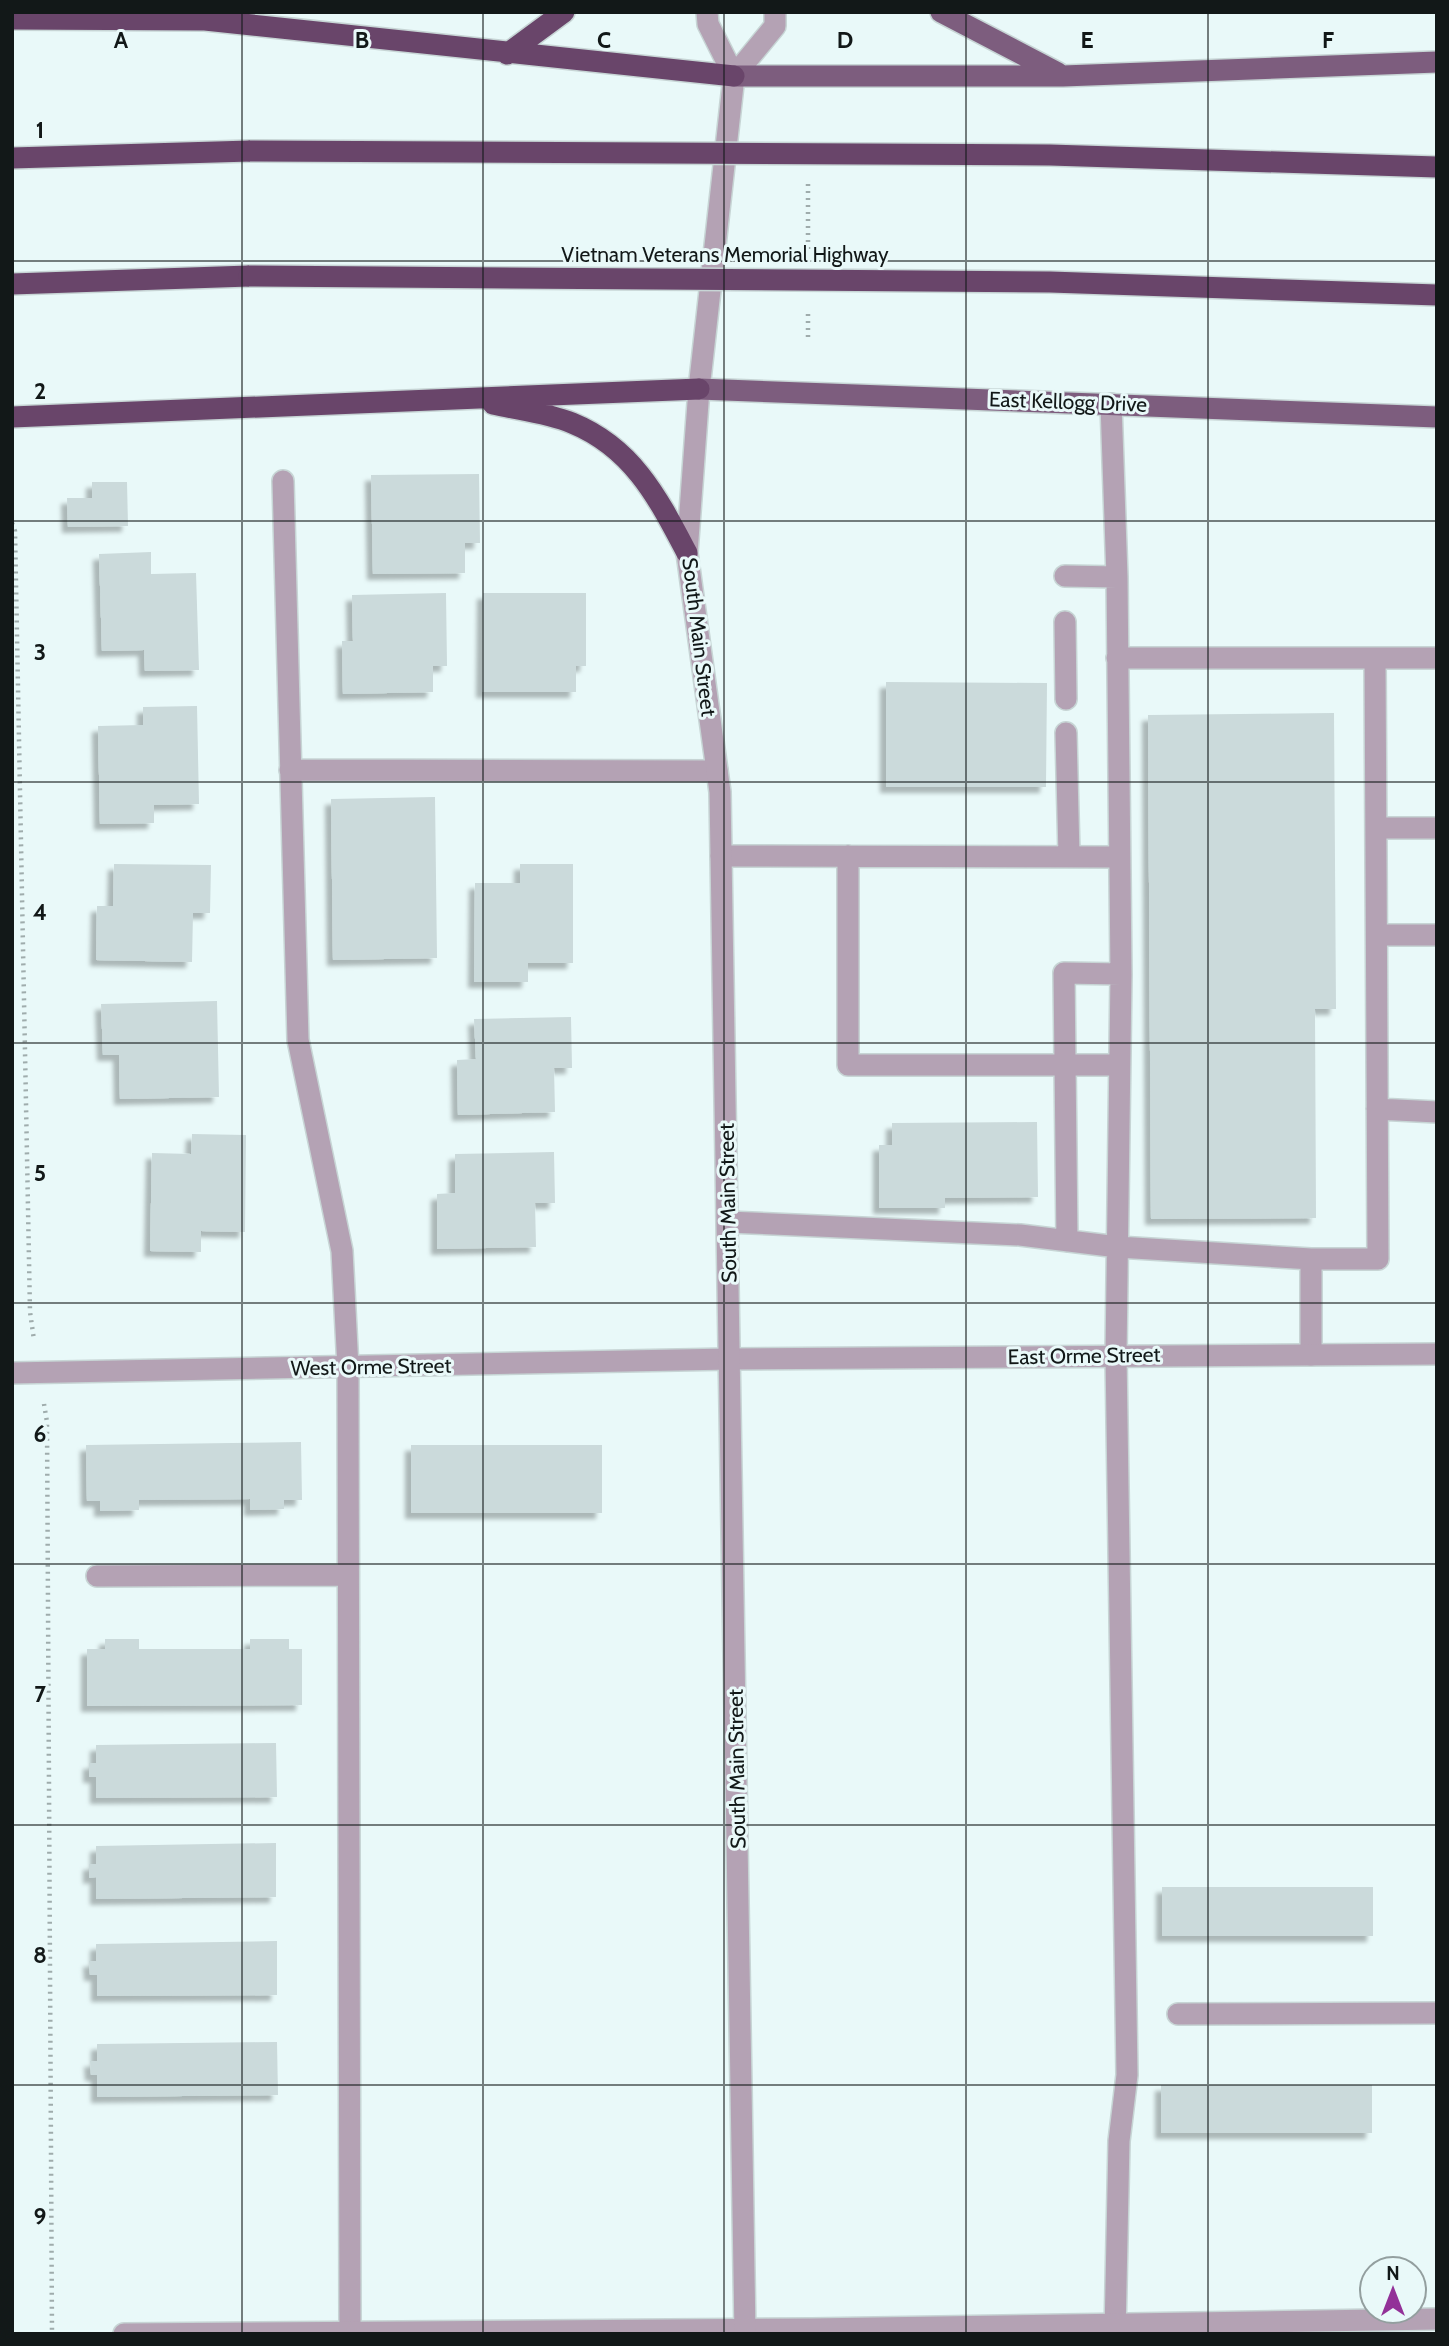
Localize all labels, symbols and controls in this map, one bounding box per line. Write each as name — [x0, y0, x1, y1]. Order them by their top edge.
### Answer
text: A — [114, 26, 129, 54]
text: B — [355, 26, 369, 54]
text: C — [597, 26, 611, 54]
text: D — [837, 26, 853, 54]
text: E — [1080, 26, 1094, 54]
text: F — [1322, 26, 1334, 54]
text: 1 — [36, 116, 44, 144]
street label: Vietnam Veterans Memorial Highway — [561, 242, 889, 267]
text: 2 — [34, 377, 46, 405]
street label: East Kellogg Drive — [989, 386, 1148, 417]
street label: South Main Street — [677, 556, 722, 718]
text: 3 — [34, 638, 46, 666]
text: 4 — [33, 898, 47, 926]
street label: South Main Street — [714, 1123, 741, 1283]
text: 5 — [34, 1159, 46, 1187]
street label: East Orme Street — [1007, 1342, 1161, 1369]
street label: West Orme Street — [290, 1353, 452, 1380]
text: 6 — [34, 1420, 46, 1448]
text: 7 — [34, 1680, 46, 1708]
street label: South Main Street — [723, 1689, 750, 1849]
text: 8 — [33, 1941, 47, 1969]
text: 9 — [34, 2202, 46, 2230]
north arrow — [1358, 2255, 1428, 2325]
text: N — [1386, 2262, 1400, 2285]

